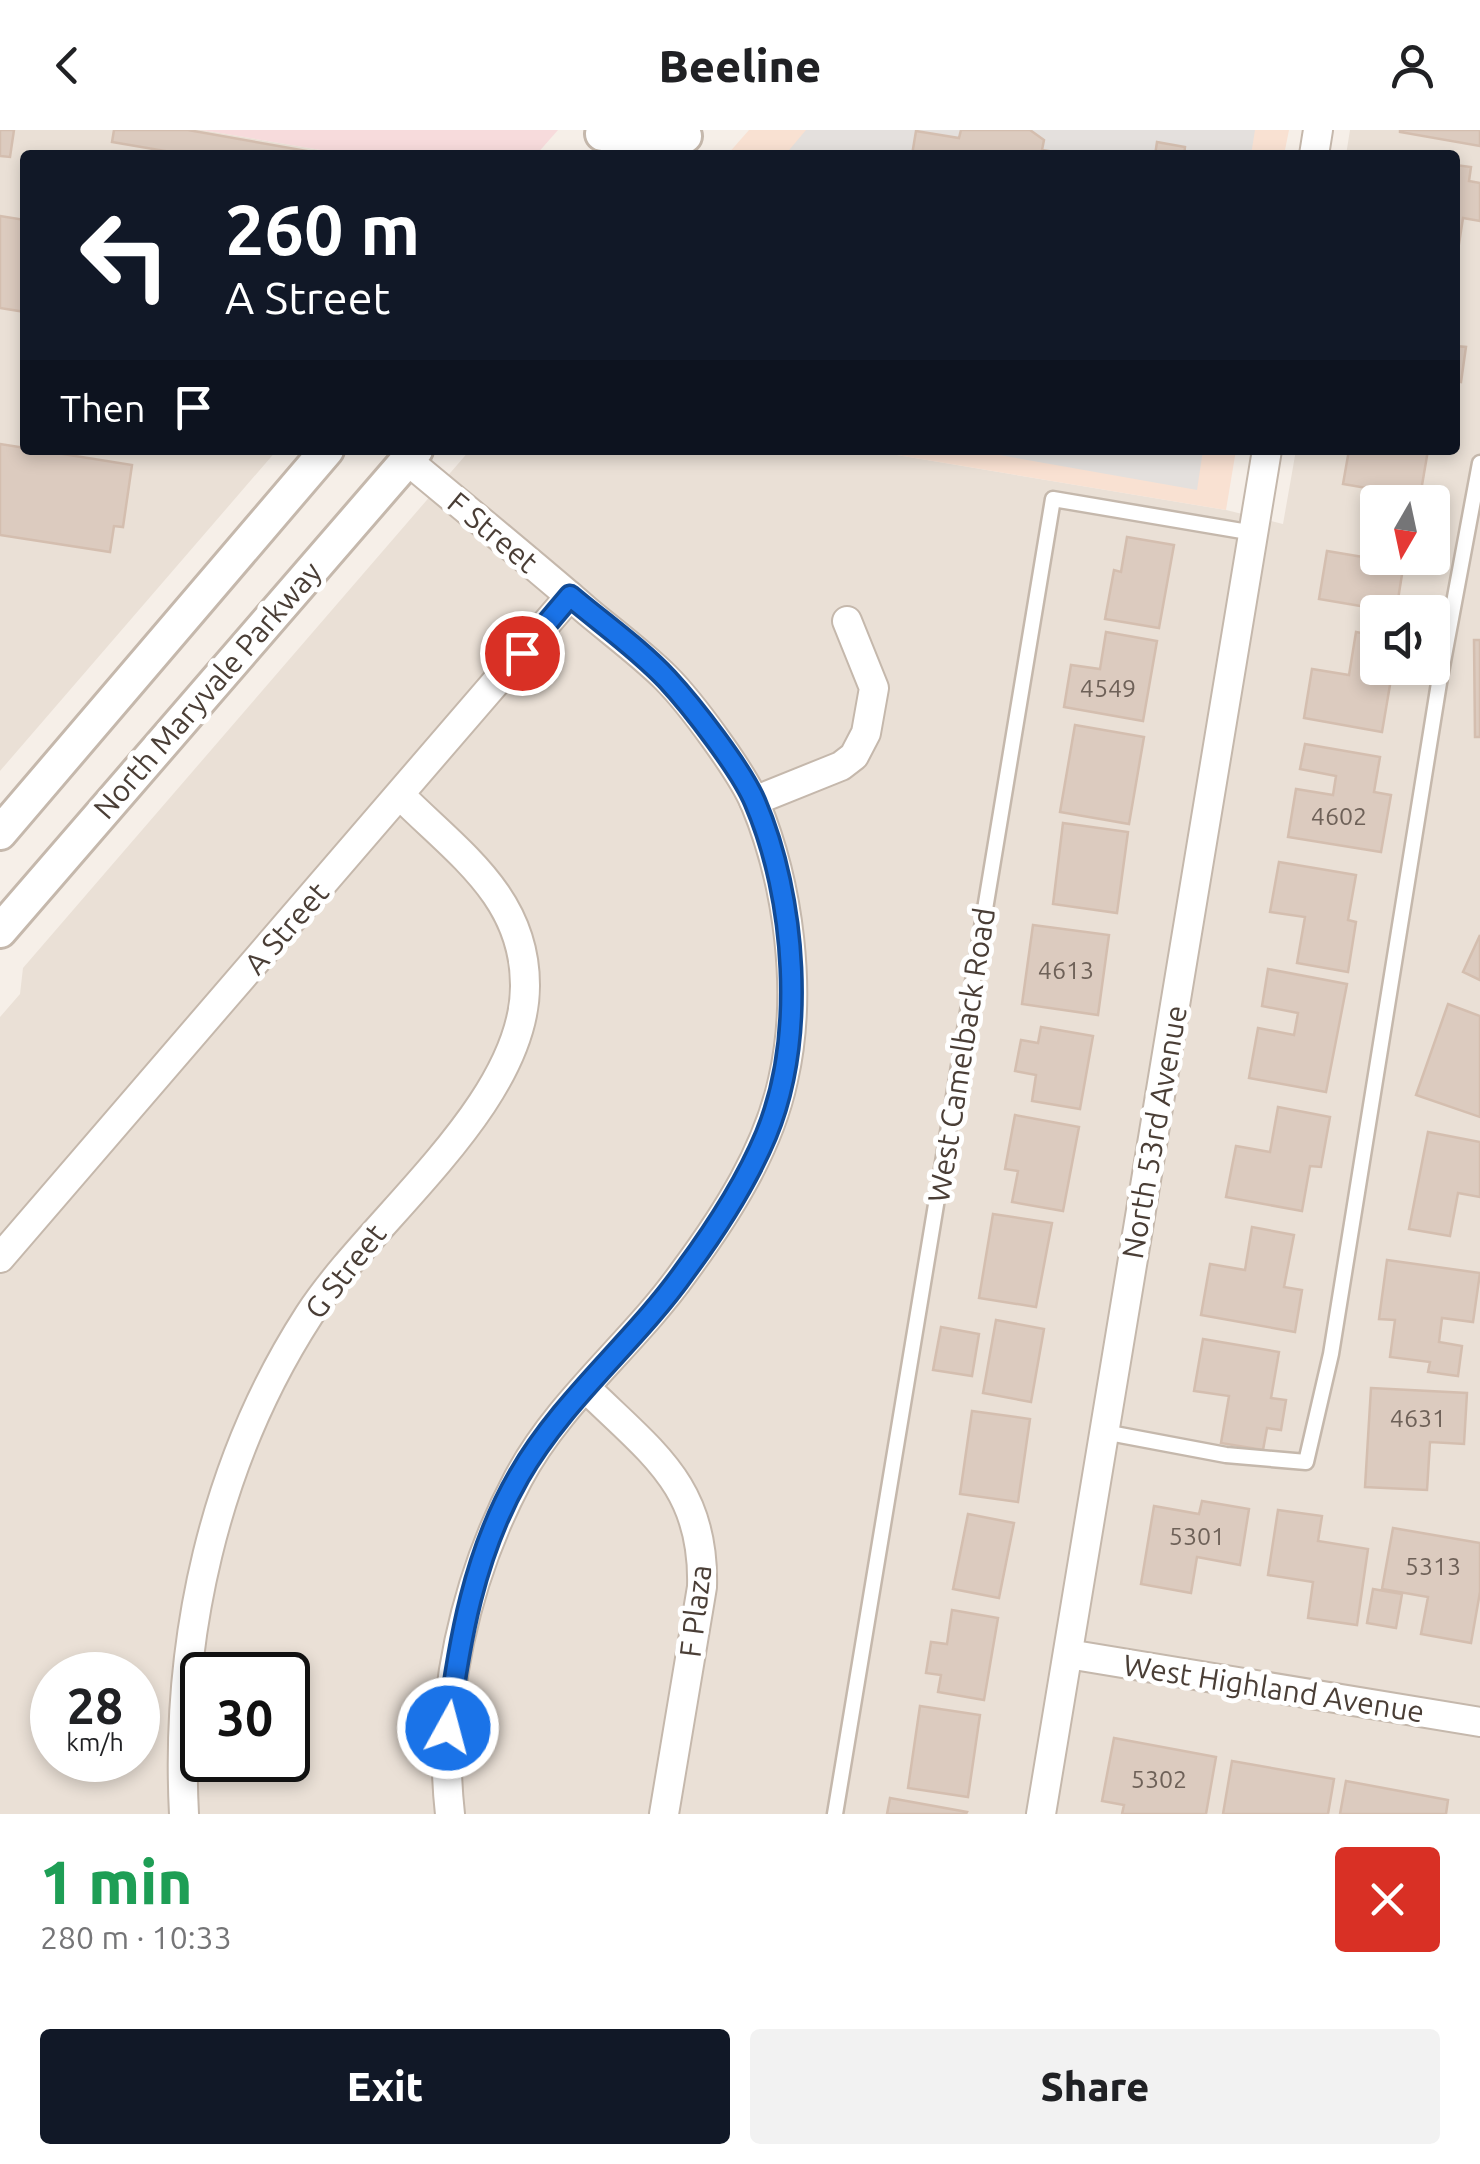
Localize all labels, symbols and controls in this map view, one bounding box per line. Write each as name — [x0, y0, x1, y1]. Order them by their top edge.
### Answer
icon: back — [40, 38, 95, 93]
icon: person — [1385, 38, 1440, 93]
text: Beeline — [659, 40, 821, 91]
icon: left — [60, 190, 190, 320]
text: 260 m — [225, 190, 420, 268]
text: A Street — [225, 272, 390, 323]
icon: arrive — [166, 380, 221, 435]
text: Then — [60, 387, 146, 429]
street label: F Street — [441, 485, 545, 579]
north arrow — [1360, 485, 1450, 575]
map controls — [1360, 485, 1450, 685]
street label: North Maryvale Parkway — [86, 555, 328, 825]
button: sound — [1360, 595, 1450, 685]
pin — [480, 611, 565, 696]
icon: arrive — [495, 626, 550, 681]
house number: 4549 — [1080, 674, 1136, 702]
house number: 4602 — [1311, 802, 1367, 830]
street label: A Street — [237, 875, 335, 981]
street label: West Camelback Road — [921, 905, 1001, 1205]
house number: 4613 — [1038, 956, 1094, 984]
street label: North 53rd Avenue — [1115, 1003, 1193, 1261]
street label: G Street — [298, 1217, 393, 1325]
house number: 4631 — [1390, 1404, 1446, 1432]
house number: 5301 — [1169, 1522, 1225, 1550]
house number: 5313 — [1405, 1552, 1461, 1580]
street label: F Plaza — [672, 1563, 718, 1659]
street label: West Highland Avenue — [1121, 1647, 1427, 1729]
speed limit sign: 30 — [180, 1652, 310, 1782]
position arrow — [396, 1676, 500, 1780]
text: 28 — [67, 1677, 123, 1733]
text: km/h — [66, 1728, 124, 1756]
house number: 5302 — [1131, 1765, 1187, 1793]
button: close — [1335, 1847, 1440, 1952]
text: 1 min — [40, 1848, 193, 1915]
text: 280 m · 10:33 — [40, 1919, 232, 1955]
button: Exit — [40, 2029, 730, 2144]
button: Share — [750, 2029, 1440, 2144]

